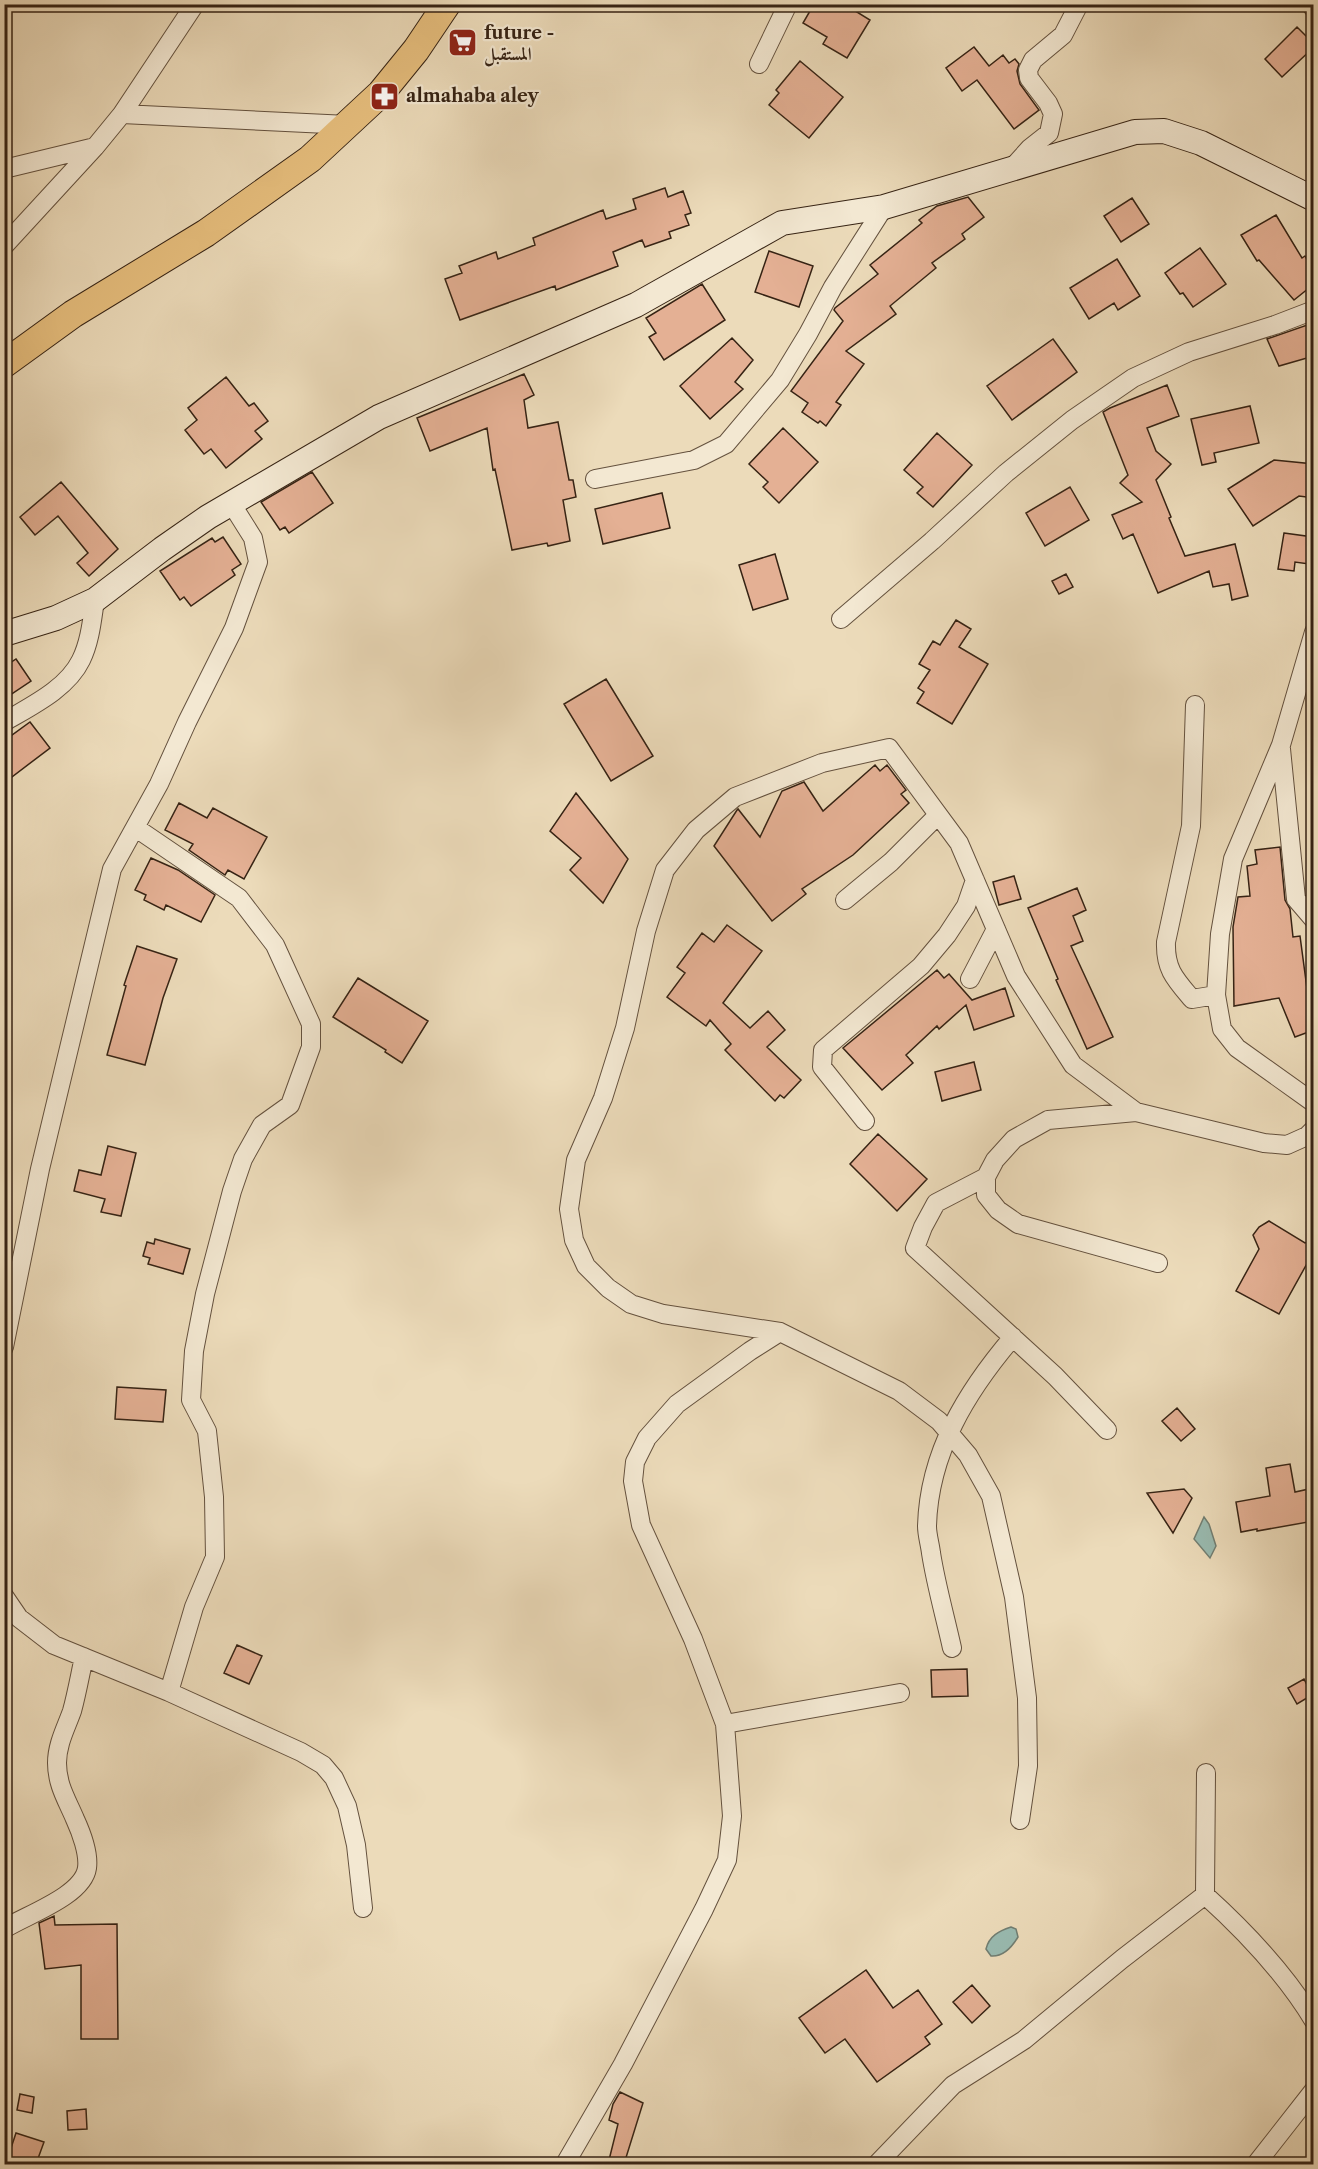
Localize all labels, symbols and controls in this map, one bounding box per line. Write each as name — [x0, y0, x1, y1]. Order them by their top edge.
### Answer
place label: future - المستقبل — [484, 22, 554, 67]
supermarket icon: future - المستقبل — [447, 27, 479, 59]
pharmacy icon: almahaba aley — [369, 80, 401, 112]
place label: almahaba aley — [406, 85, 540, 107]

